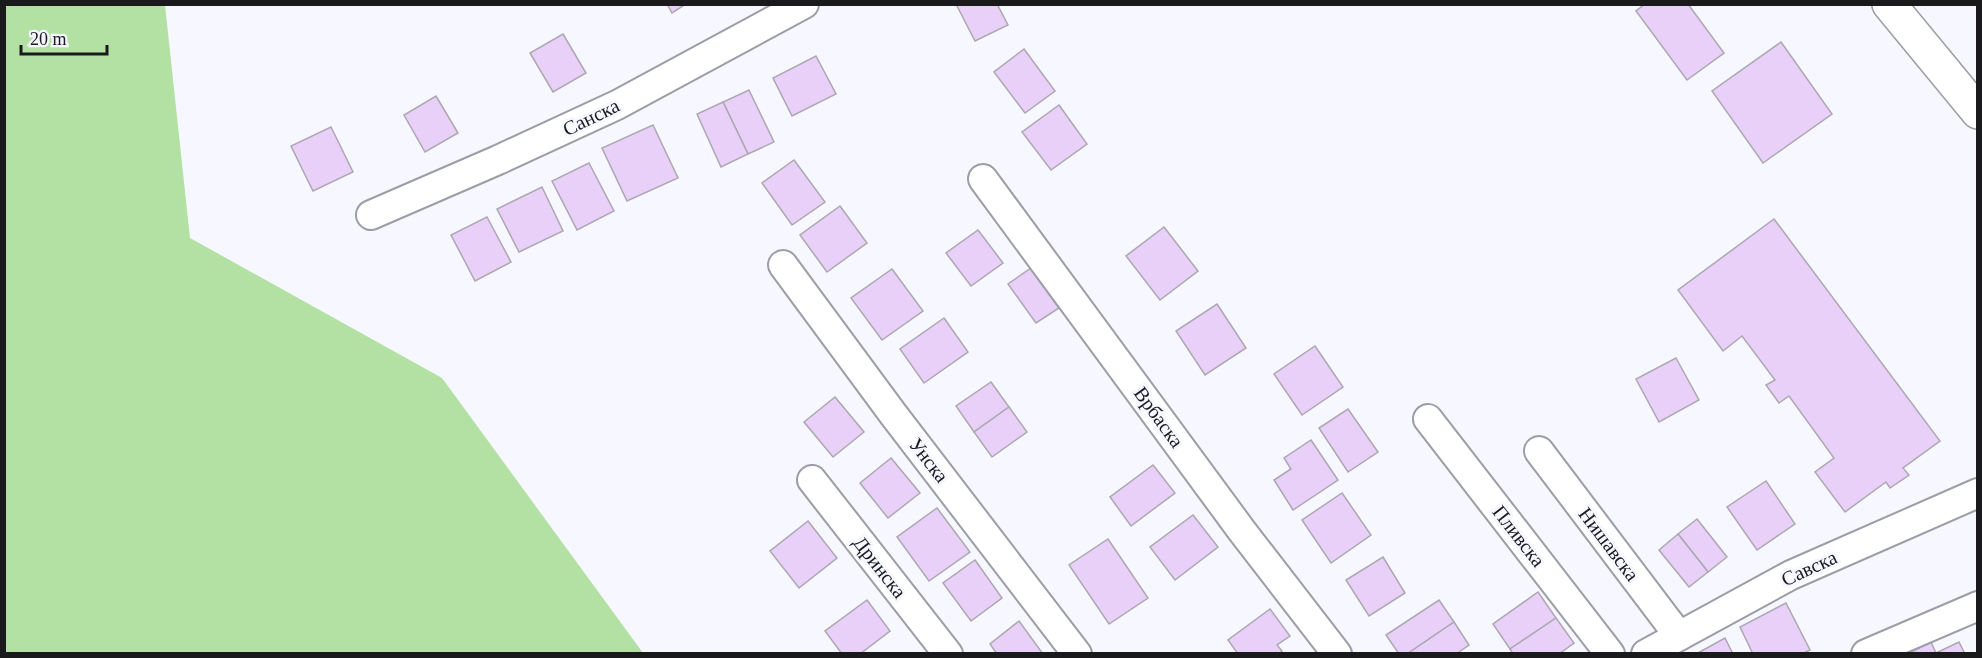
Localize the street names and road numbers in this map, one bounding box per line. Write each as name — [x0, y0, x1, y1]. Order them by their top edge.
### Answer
street label: Санска — [559, 94, 623, 140]
street label: Врбаска — [1129, 382, 1188, 452]
street label: Унска — [905, 433, 953, 487]
street label: Пливска — [1488, 501, 1550, 571]
street label: Нишавска — [1574, 503, 1644, 585]
street label: Дринска — [848, 532, 911, 603]
street label: Савска — [1778, 546, 1840, 590]

